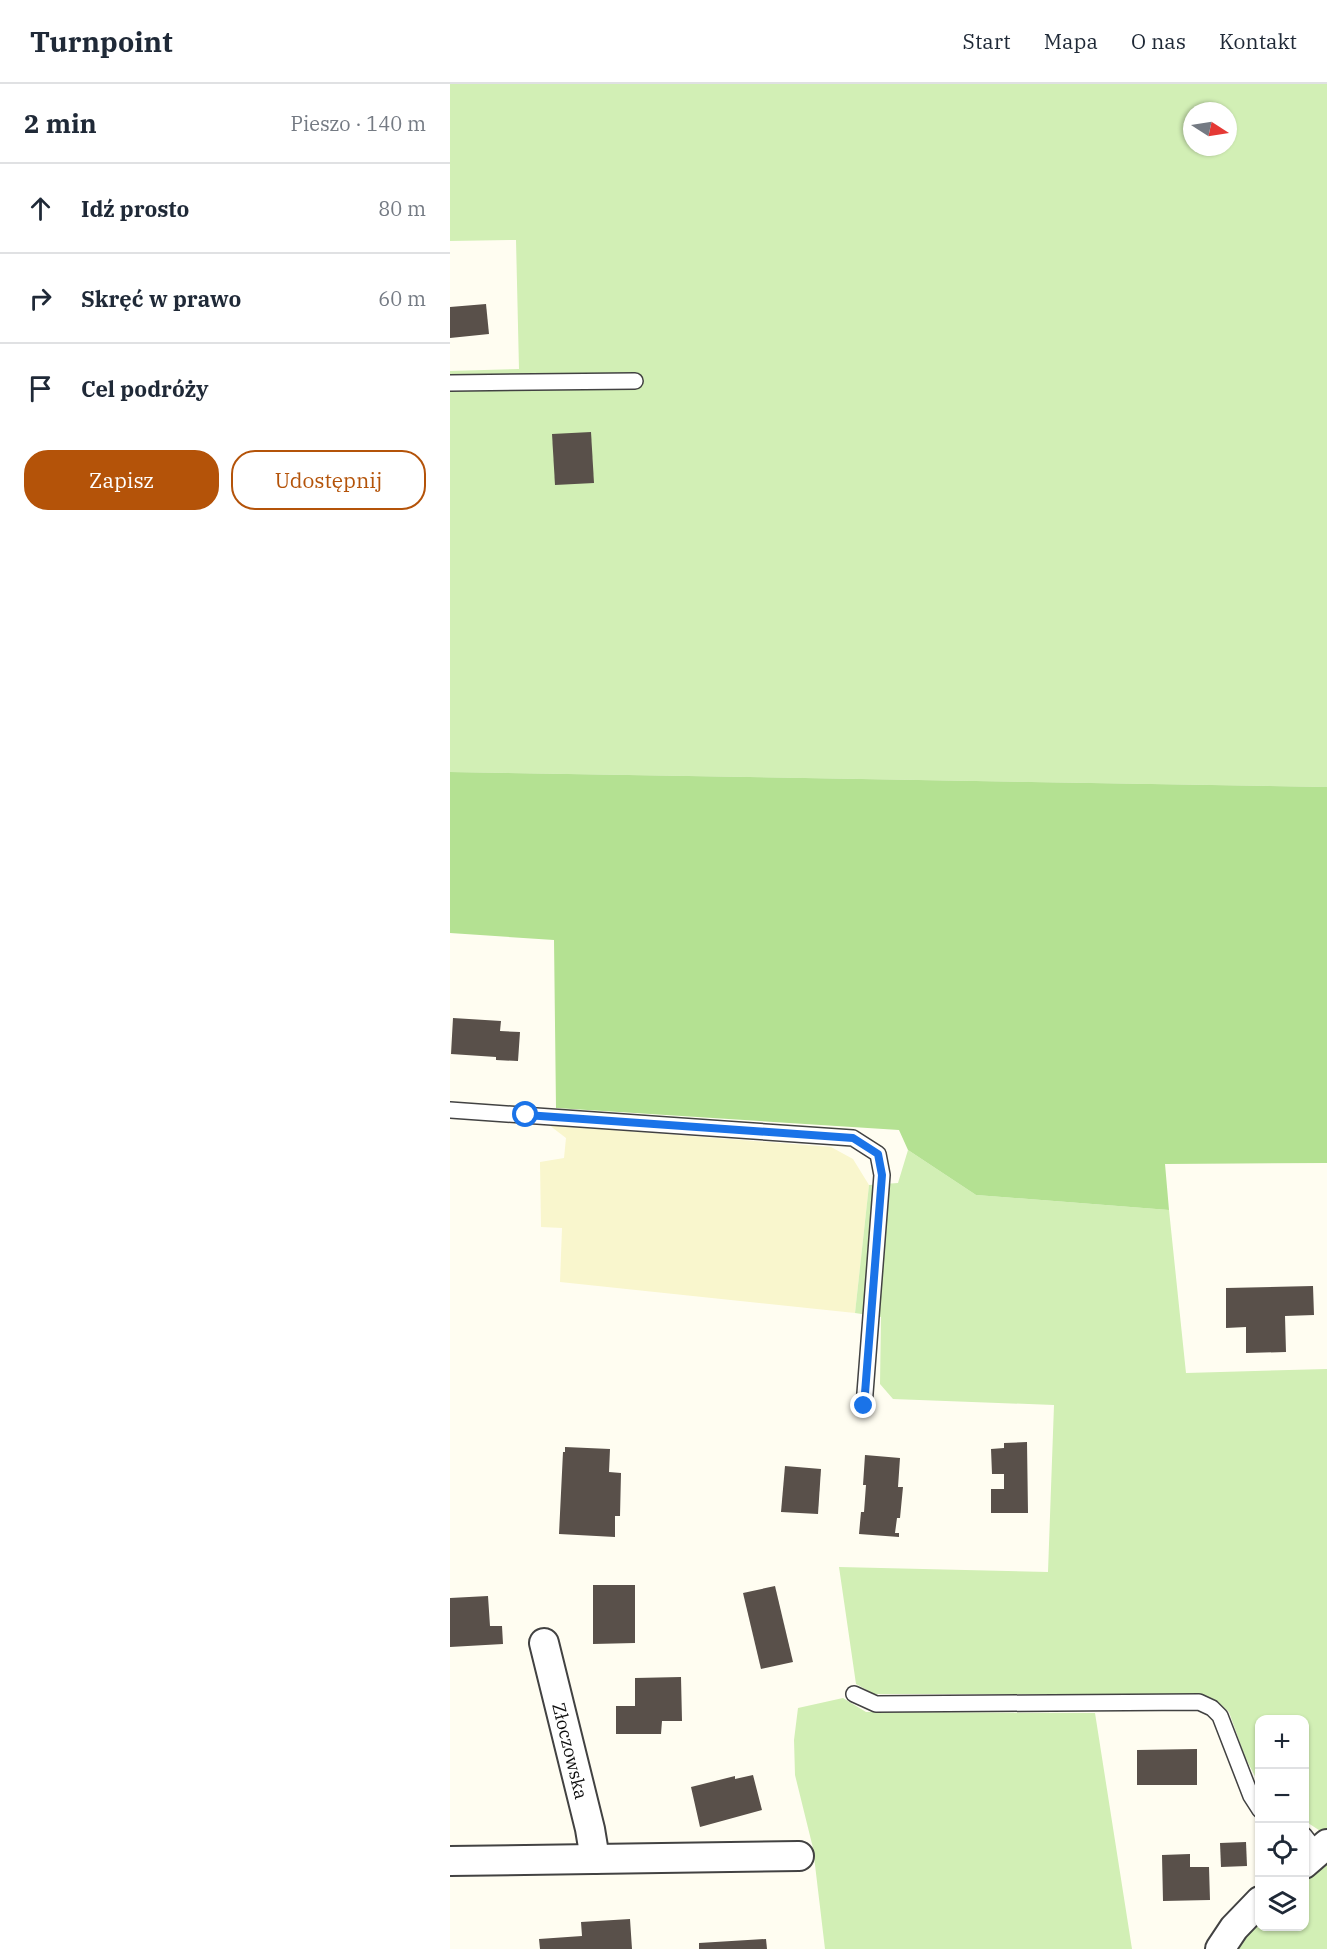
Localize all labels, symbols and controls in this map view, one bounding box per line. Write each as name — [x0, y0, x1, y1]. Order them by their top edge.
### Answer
text: Turnpoint — [30, 23, 173, 60]
text: Start — [963, 27, 1011, 55]
text: Mapa — [1044, 27, 1098, 55]
text: O nas — [1131, 27, 1186, 55]
text: Kontakt — [1219, 27, 1297, 55]
north arrow — [1183, 102, 1237, 156]
text: 2 min — [24, 106, 97, 140]
text: Pieszo · 140 m — [290, 110, 426, 137]
icon: ahead — [24, 192, 57, 225]
text: Idź prosto — [81, 194, 189, 223]
text: 80 m — [378, 195, 426, 222]
icon: right — [24, 282, 57, 315]
text: Skręć w prawo — [81, 284, 241, 313]
text: 60 m — [378, 285, 426, 312]
icon: arrive — [24, 372, 57, 405]
text: Cel podróży — [81, 374, 209, 403]
button: Zapisz — [24, 450, 219, 510]
button: Udostępnij — [231, 450, 426, 510]
route start — [512, 1101, 538, 1127]
route end — [850, 1392, 876, 1418]
street label: Złoczowska — [548, 1700, 594, 1802]
map controls — [1255, 1715, 1309, 1931]
button: + — [1255, 1715, 1309, 1769]
button: − — [1255, 1769, 1309, 1823]
button: locate — [1255, 1823, 1309, 1877]
button: layers — [1255, 1877, 1309, 1931]

